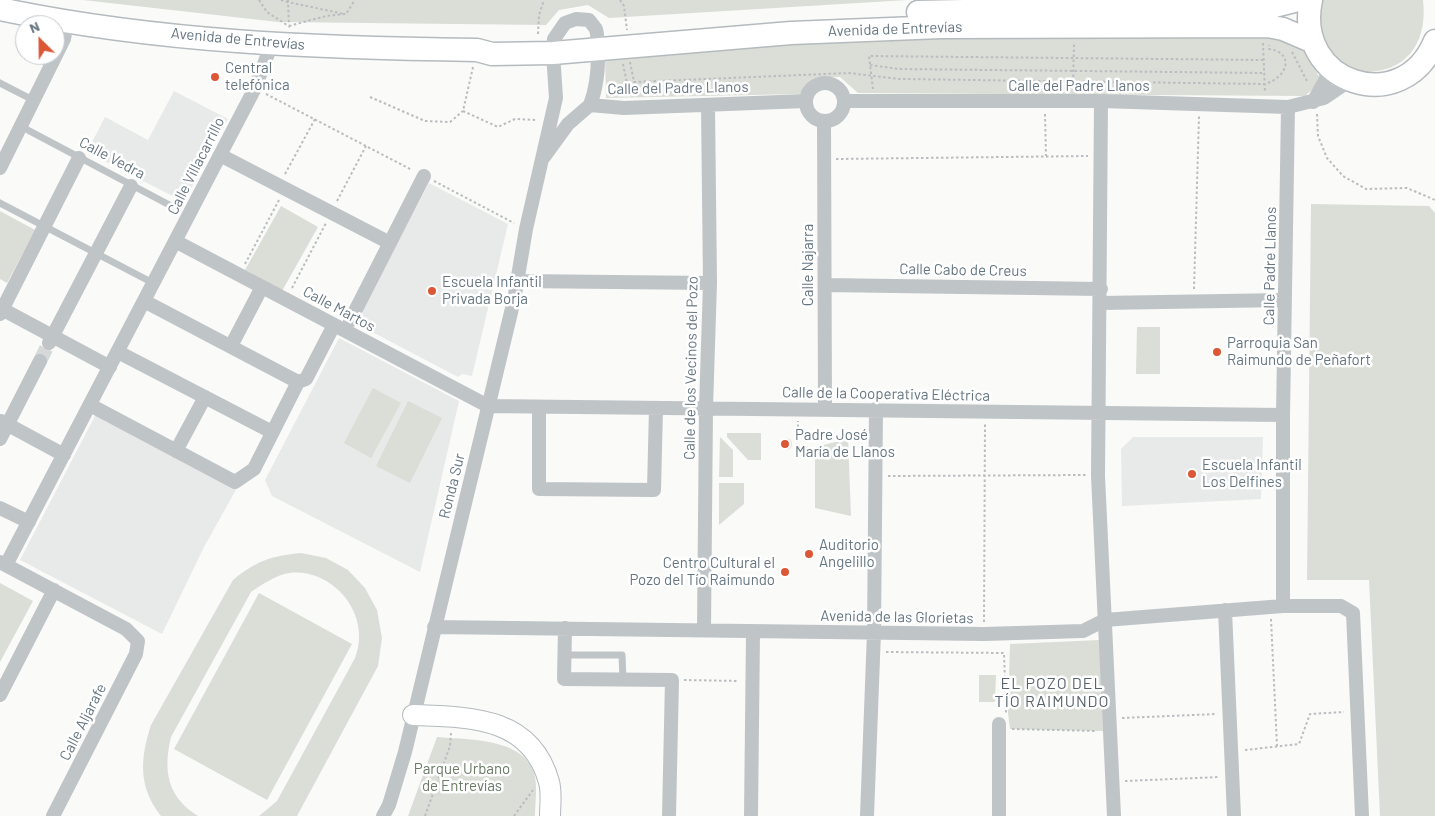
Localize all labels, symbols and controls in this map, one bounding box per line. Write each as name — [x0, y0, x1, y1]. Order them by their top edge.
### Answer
north arrow — [15, 15, 65, 65]
text: N — [27, 17, 42, 36]
street label: Avenida de Entrevías — [827, 18, 963, 40]
street label: Avenida de Entrevías — [170, 24, 306, 54]
place label: Central telefónica — [225, 59, 290, 94]
marker: Central telefónica — [209, 71, 221, 83]
street label: Calle del Padre Llanos — [1008, 77, 1150, 95]
street label: Calle del Padre Llanos — [607, 78, 749, 98]
street label: Calle Villacarrillo — [164, 114, 228, 218]
street label: Calle Vedra — [76, 133, 148, 183]
street label: Calle Padre Llanos — [1260, 207, 1280, 325]
street label: Calle Najarra — [799, 224, 817, 306]
street label: Calle Cabo de Creus — [899, 260, 1027, 280]
place label: Escuela Infantil Privada Borja — [442, 273, 542, 308]
street label: Calle de los Vecinos del Pozo — [680, 276, 702, 460]
street label: Calle Martos — [300, 282, 378, 336]
marker: Escuela Infantil Privada Borja — [426, 285, 438, 297]
place label: Parroquia San Raimundo de Peñafort — [1227, 334, 1371, 369]
marker: Parroquia San Raimundo de Peñafort — [1211, 346, 1223, 358]
street label: Calle de la Cooperativa Eléctrica — [782, 383, 990, 405]
place label: Padre José María de Llanos — [795, 426, 895, 461]
marker: Padre José María de Llanos — [779, 438, 791, 450]
street label: Ronda Sur — [435, 452, 469, 520]
place label: Escuela Infantil Los Delfines — [1202, 456, 1302, 491]
marker: Escuela Infantil Los Delfines — [1186, 468, 1198, 480]
place label: Auditorio Angelillo — [819, 536, 879, 571]
marker: Auditorio Angelillo — [803, 548, 815, 560]
place label: Centro Cultural el Pozo del Tío Raimundo — [629, 554, 775, 589]
marker: Centro Cultural el Pozo del Tío Raimundo — [779, 566, 791, 578]
street label: Avenida de las Glorietas — [820, 607, 974, 627]
district label: EL POZO DEL TÍO RAIMUNDO — [993, 674, 1111, 712]
street label: Calle Aljarafe — [56, 680, 110, 764]
park label: Parque Urbano de Entrevías — [414, 760, 510, 795]

